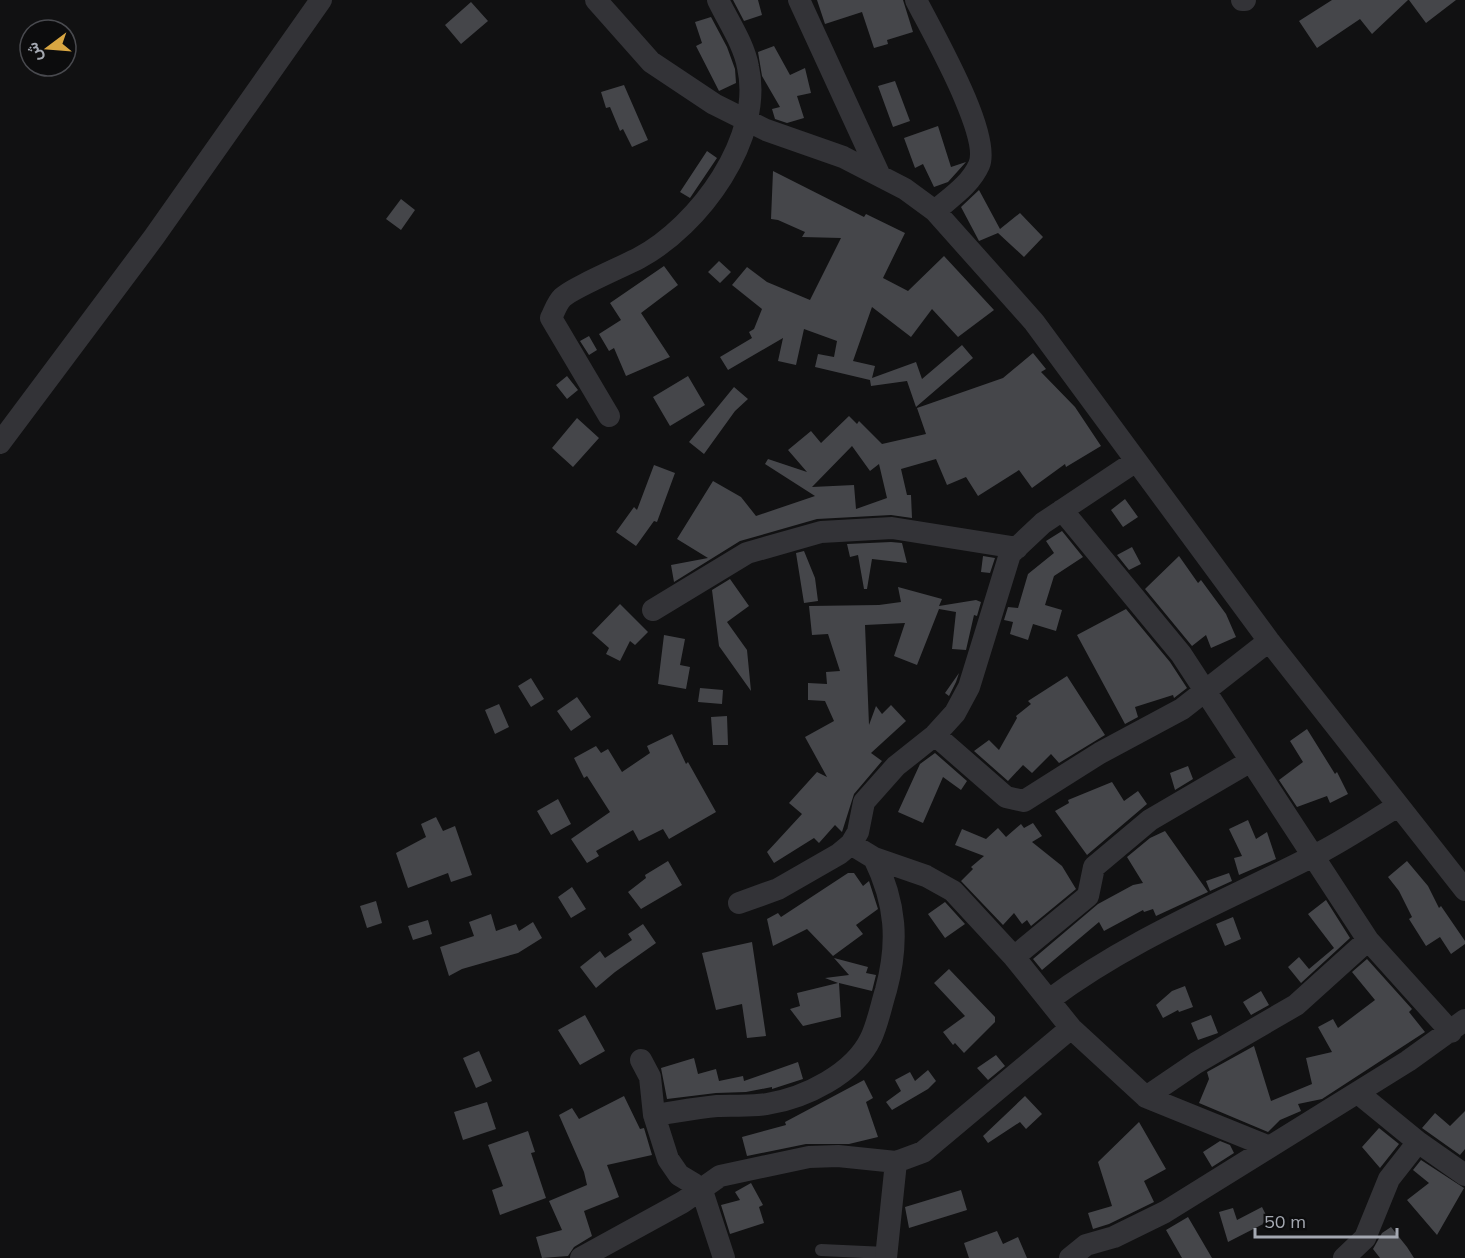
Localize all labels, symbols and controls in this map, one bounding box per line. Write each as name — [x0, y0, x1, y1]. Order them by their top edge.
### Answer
north arrow — [18, 18, 78, 78]
text: ش — [21, 40, 46, 64]
scale bar — [1255, 1201, 1398, 1239]
text: 50 m — [1264, 1210, 1306, 1233]

